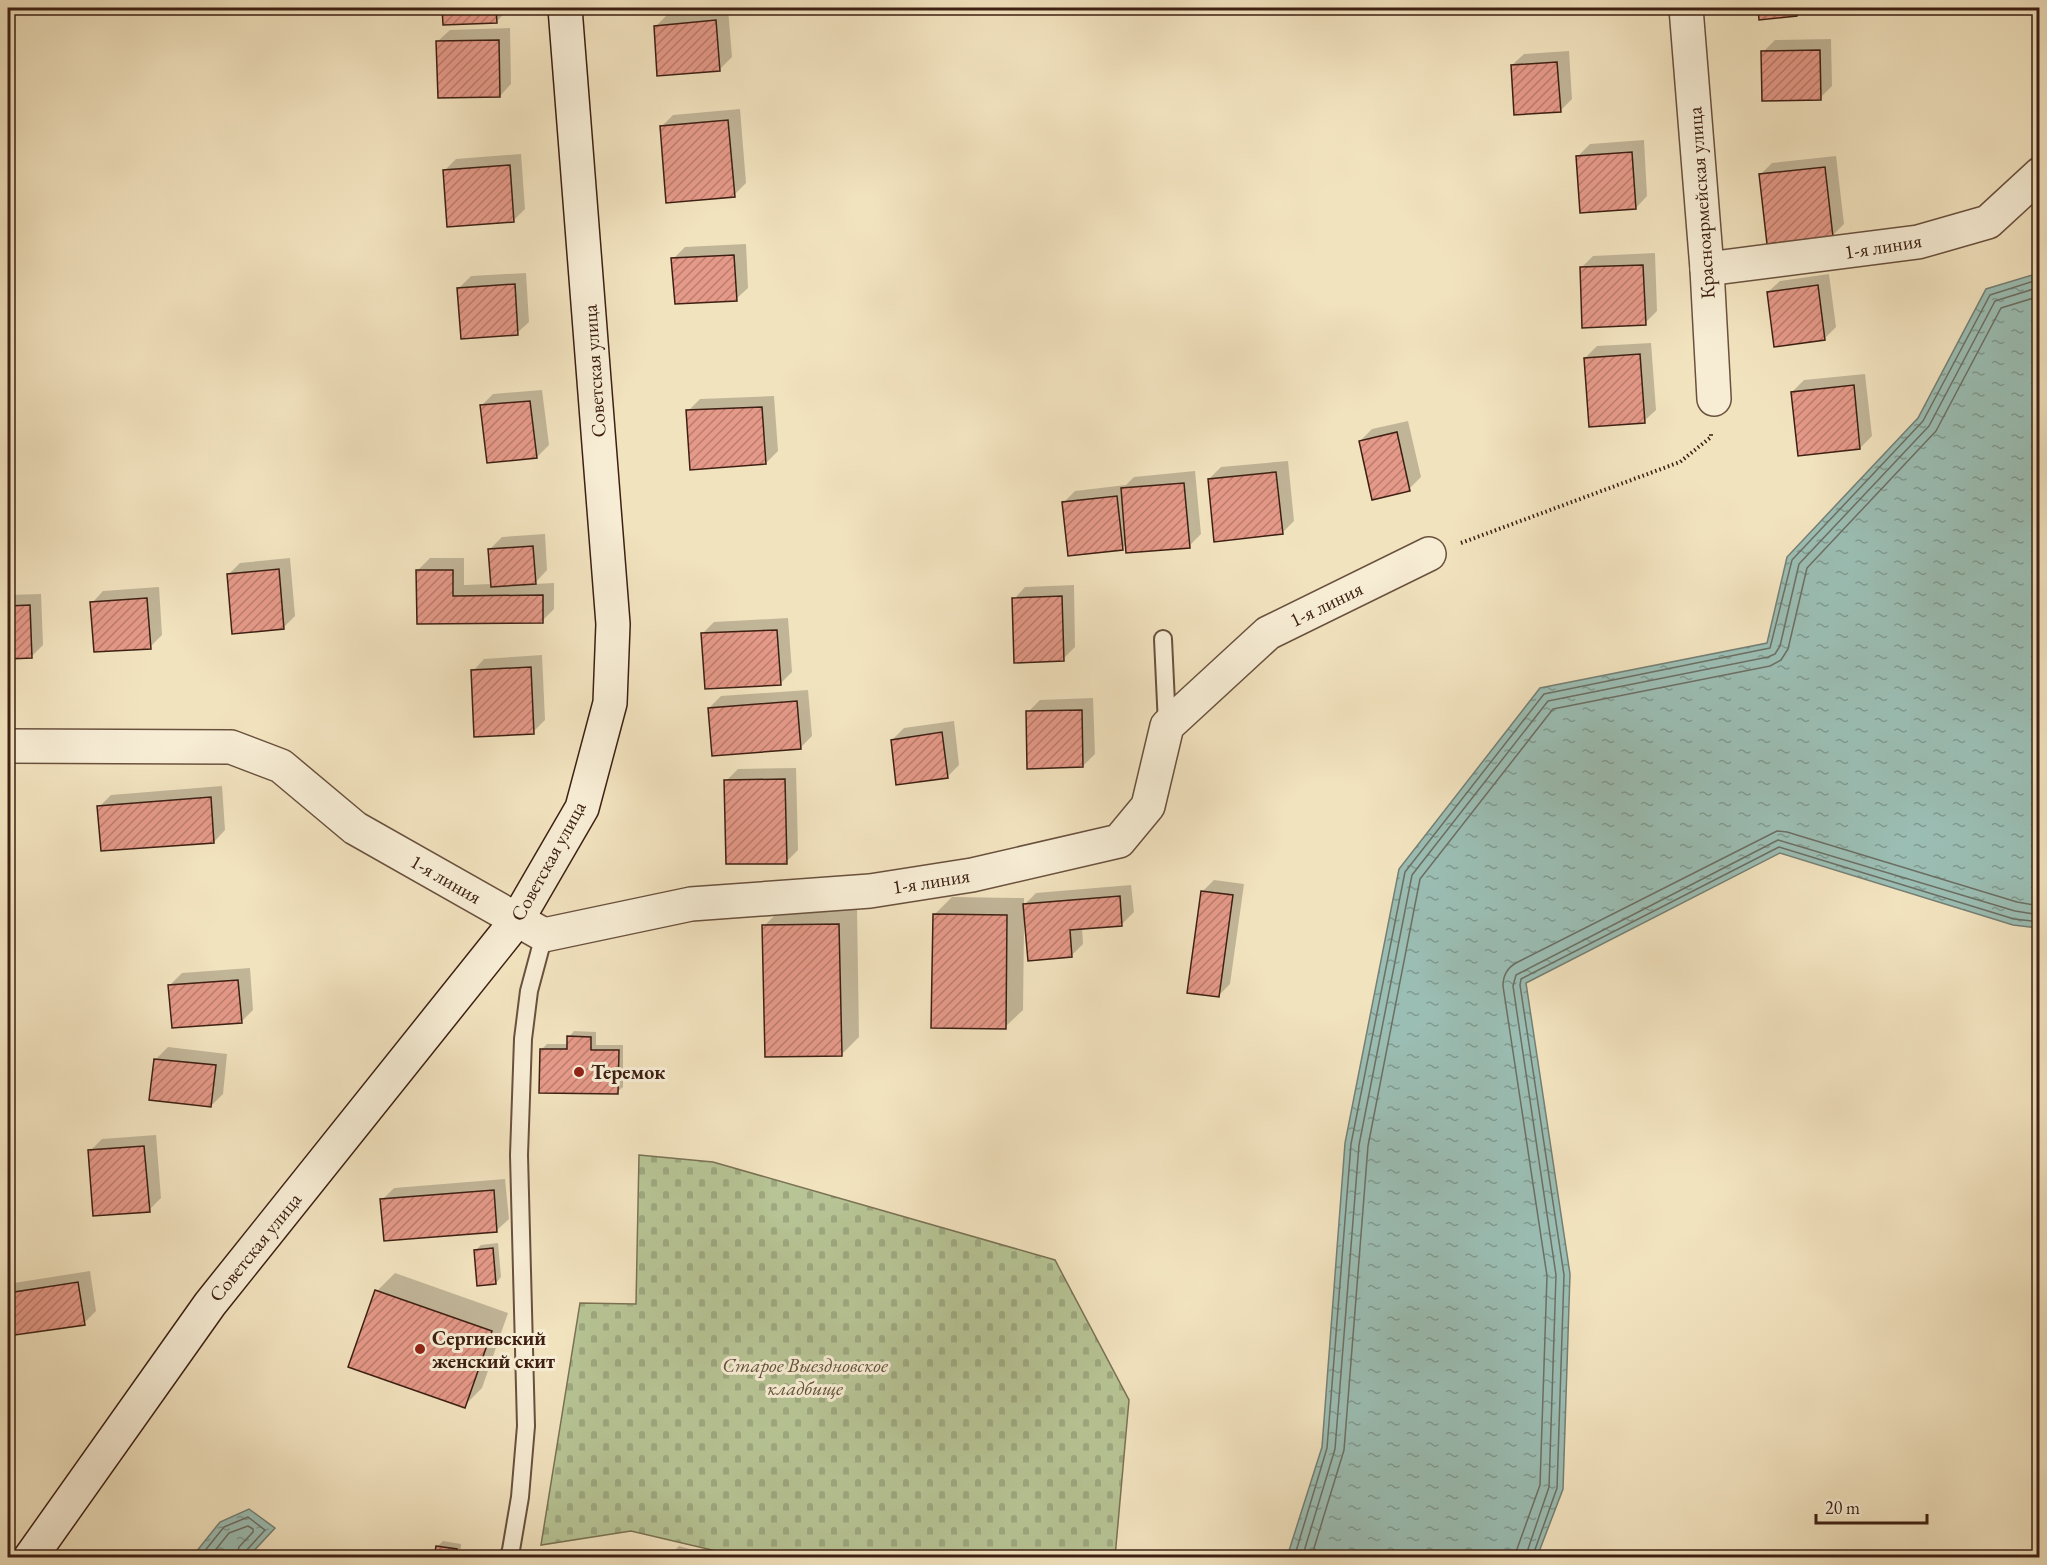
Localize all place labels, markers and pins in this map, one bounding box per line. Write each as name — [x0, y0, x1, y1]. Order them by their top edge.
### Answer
place label: Теремок — [591, 1059, 665, 1085]
marker: Теремок — [572, 1065, 586, 1079]
place label: Сергиевский женский скит — [432, 1325, 555, 1374]
marker: Сергиевский женский скит — [413, 1342, 427, 1356]

